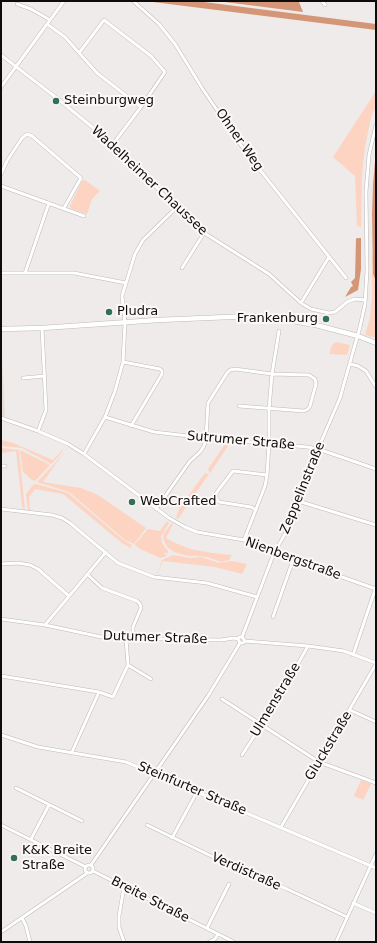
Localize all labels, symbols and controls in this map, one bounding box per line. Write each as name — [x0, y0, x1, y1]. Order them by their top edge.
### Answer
place label: Steinburgweg — [64, 93, 154, 109]
marker: Steinburgweg — [51, 96, 61, 106]
street label: Ohner Weg — [212, 106, 266, 174]
street label: Wadelheimer Chaussee — [88, 123, 210, 239]
place label: Pludra — [117, 304, 158, 320]
marker: Pludra — [104, 307, 114, 317]
place label: Frankenburg — [237, 311, 318, 327]
marker: Frankenburg — [321, 314, 331, 324]
street label: Sutrumer Straße — [186, 429, 296, 453]
street label: Zeppelinstraße — [277, 440, 329, 536]
place label: WebCrafted — [140, 494, 216, 510]
marker: WebCrafted — [127, 497, 137, 507]
street label: Nienbergstraße — [243, 534, 343, 584]
street label: Dutumer Straße — [102, 628, 208, 648]
street label: Ulmenstraße — [248, 660, 304, 740]
street label: Gluckstraße — [302, 709, 356, 783]
street label: Steinfurter Straße — [135, 759, 249, 819]
place label: K&K Breite Straße — [22, 843, 92, 874]
street label: Verdistraße — [209, 850, 283, 894]
marker: K&K Breite Straße — [9, 853, 19, 863]
street label: Breite Straße — [108, 874, 192, 926]

